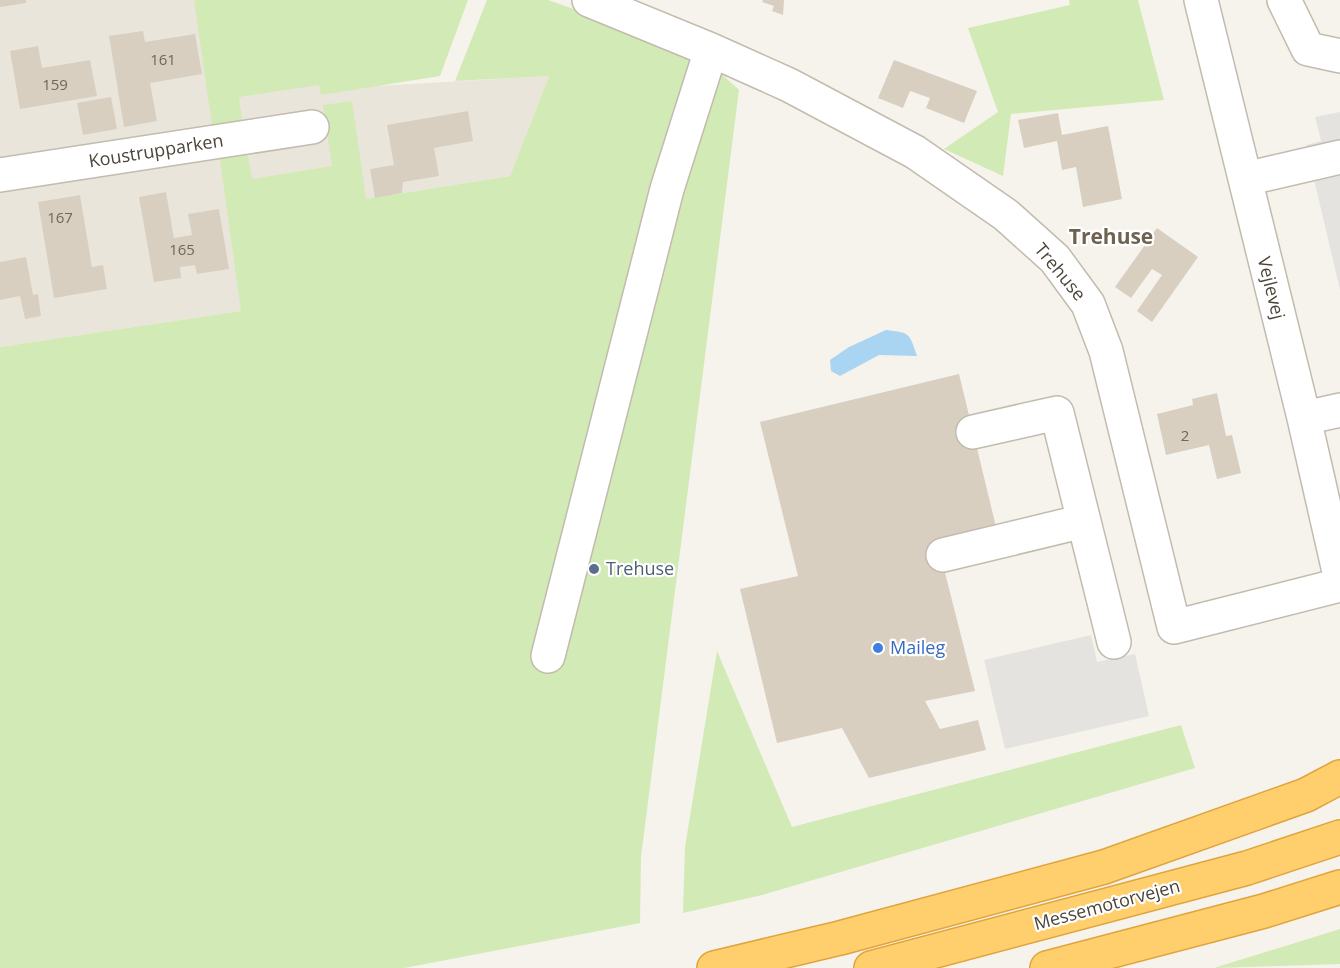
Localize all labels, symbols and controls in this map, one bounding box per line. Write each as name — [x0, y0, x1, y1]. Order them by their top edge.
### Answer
house number: 161 — [150, 49, 176, 69]
house number: 159 — [42, 74, 68, 94]
street label: Koustrupparken — [87, 128, 225, 173]
house number: 167 — [47, 207, 73, 227]
district label: Trehuse — [1069, 222, 1153, 250]
street label: Trehuse — [1030, 238, 1092, 305]
house number: 165 — [169, 239, 195, 259]
street label: Vejlevej — [1253, 254, 1291, 322]
house number: 2 — [1181, 425, 1189, 445]
place label: Trehuse — [606, 556, 674, 580]
marker: Trehuse — [587, 562, 601, 576]
place label: Maileg — [890, 635, 945, 659]
marker: Maileg — [871, 641, 885, 655]
street label: Messemotorvejen — [1031, 873, 1183, 935]

